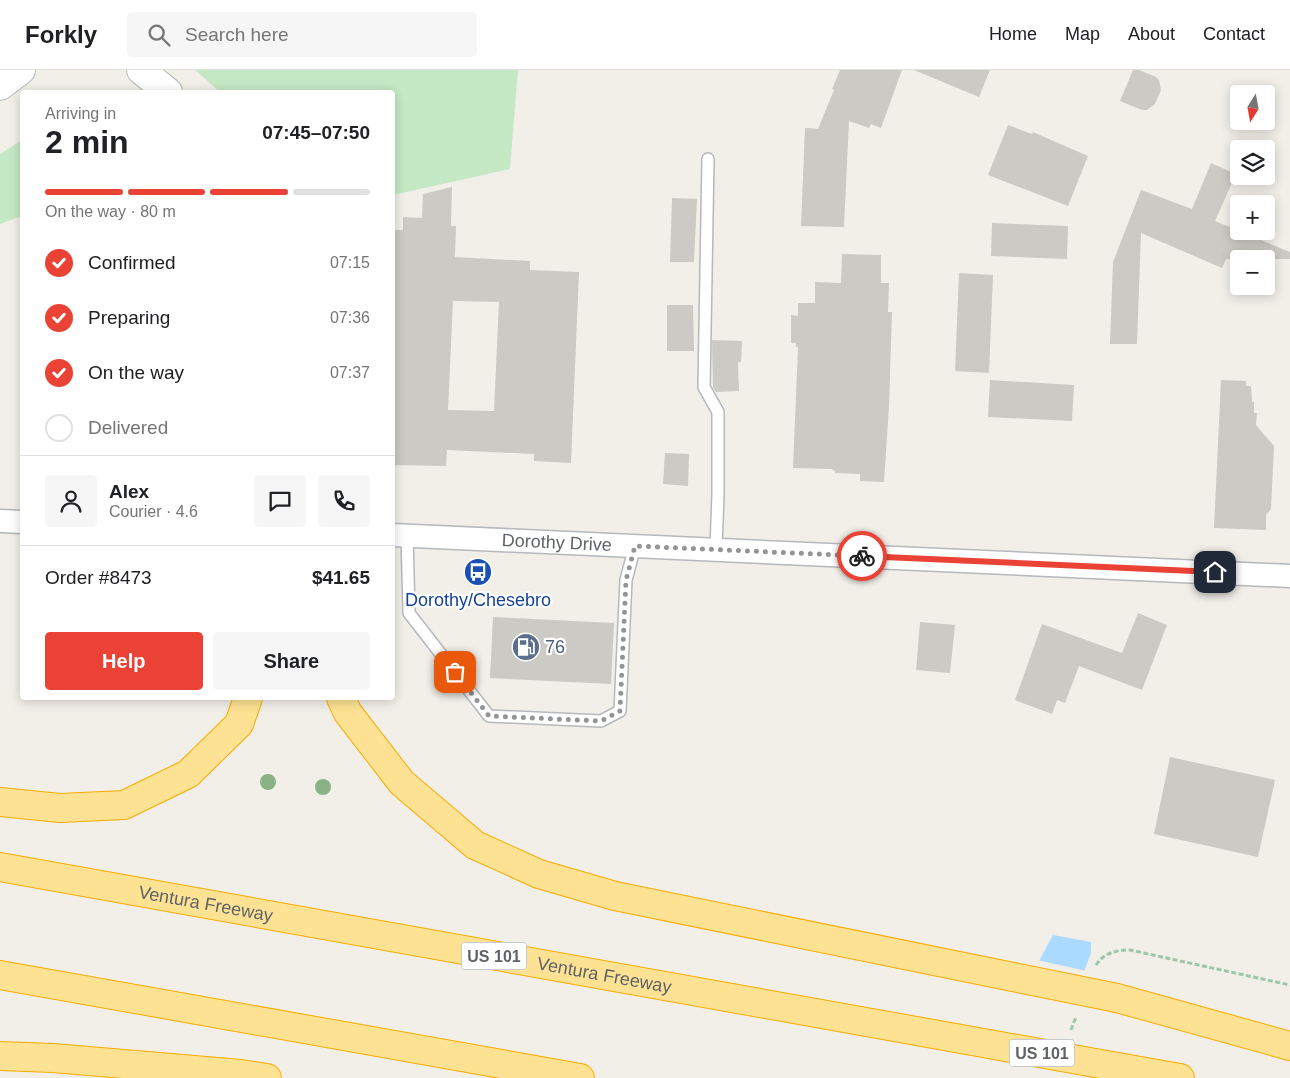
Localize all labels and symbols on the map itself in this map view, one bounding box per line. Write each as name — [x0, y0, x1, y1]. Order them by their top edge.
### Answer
north arrow — [1230, 85, 1275, 130]
street label: Dorothy Drive — [501, 530, 612, 555]
courier — [837, 531, 887, 581]
pin — [1194, 551, 1236, 593]
bus stop icon: Dorothy/Chesebro — [463, 557, 493, 587]
place label: Dorothy/Chesebro — [405, 590, 551, 610]
fuel station icon: 76 — [511, 632, 541, 662]
place label: 76 — [545, 637, 565, 657]
pin — [434, 651, 476, 693]
street label: Ventura Freeway — [137, 882, 275, 926]
road number: US 101 — [462, 942, 526, 969]
street label: Ventura Freeway — [536, 953, 673, 997]
road number: US 101 — [1010, 1040, 1074, 1066]

